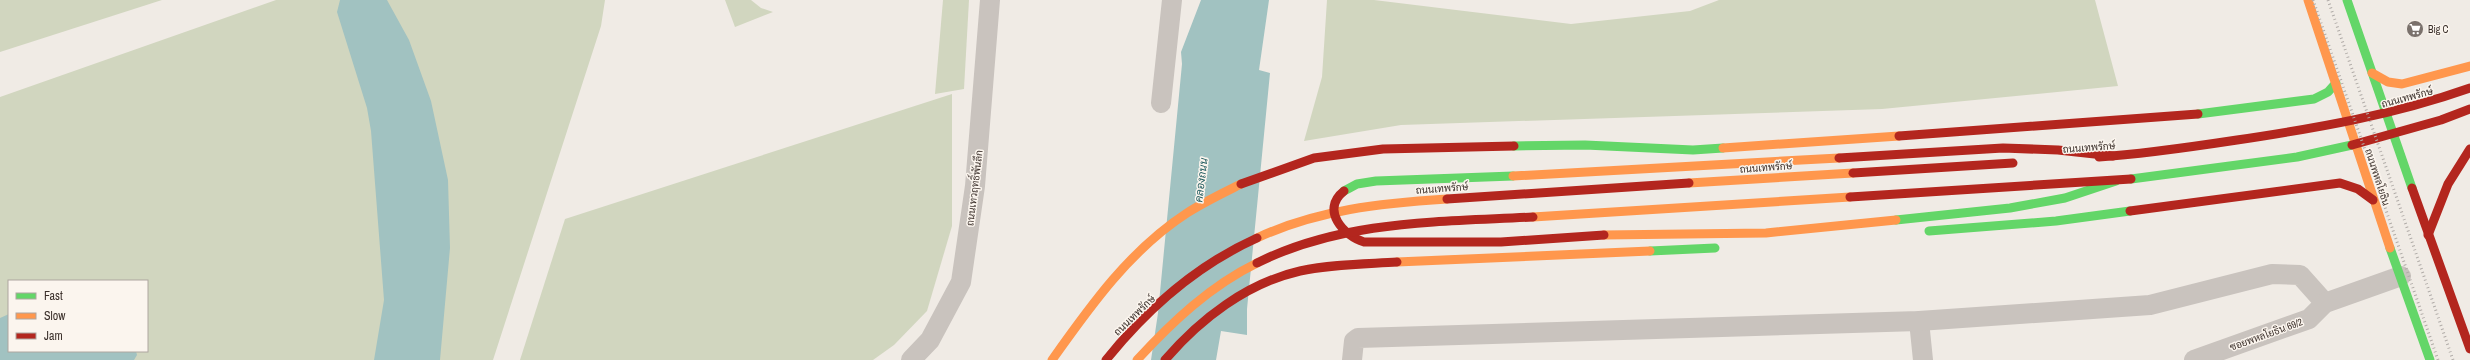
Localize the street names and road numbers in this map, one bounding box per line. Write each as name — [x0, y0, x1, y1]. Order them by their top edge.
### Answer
street label: ถนนเทพรักษ์ — [2380, 83, 2435, 111]
street label: ถนนเทพรักษ์ — [2062, 138, 2116, 156]
street label: ถนนพหลโยธิน — [2362, 147, 2393, 207]
street label: ถนนเทวฤทธิ์พันลึก — [961, 149, 986, 227]
street label: ถนนเทพรักษ์ — [1739, 158, 1793, 176]
street label: ถนนเทพรักษ์ — [1415, 179, 1469, 197]
street label: ถนนเทพรักษ์ — [1110, 291, 1158, 338]
street label: ซอยพหลโยธิน 69/2 — [2228, 315, 2305, 354]

